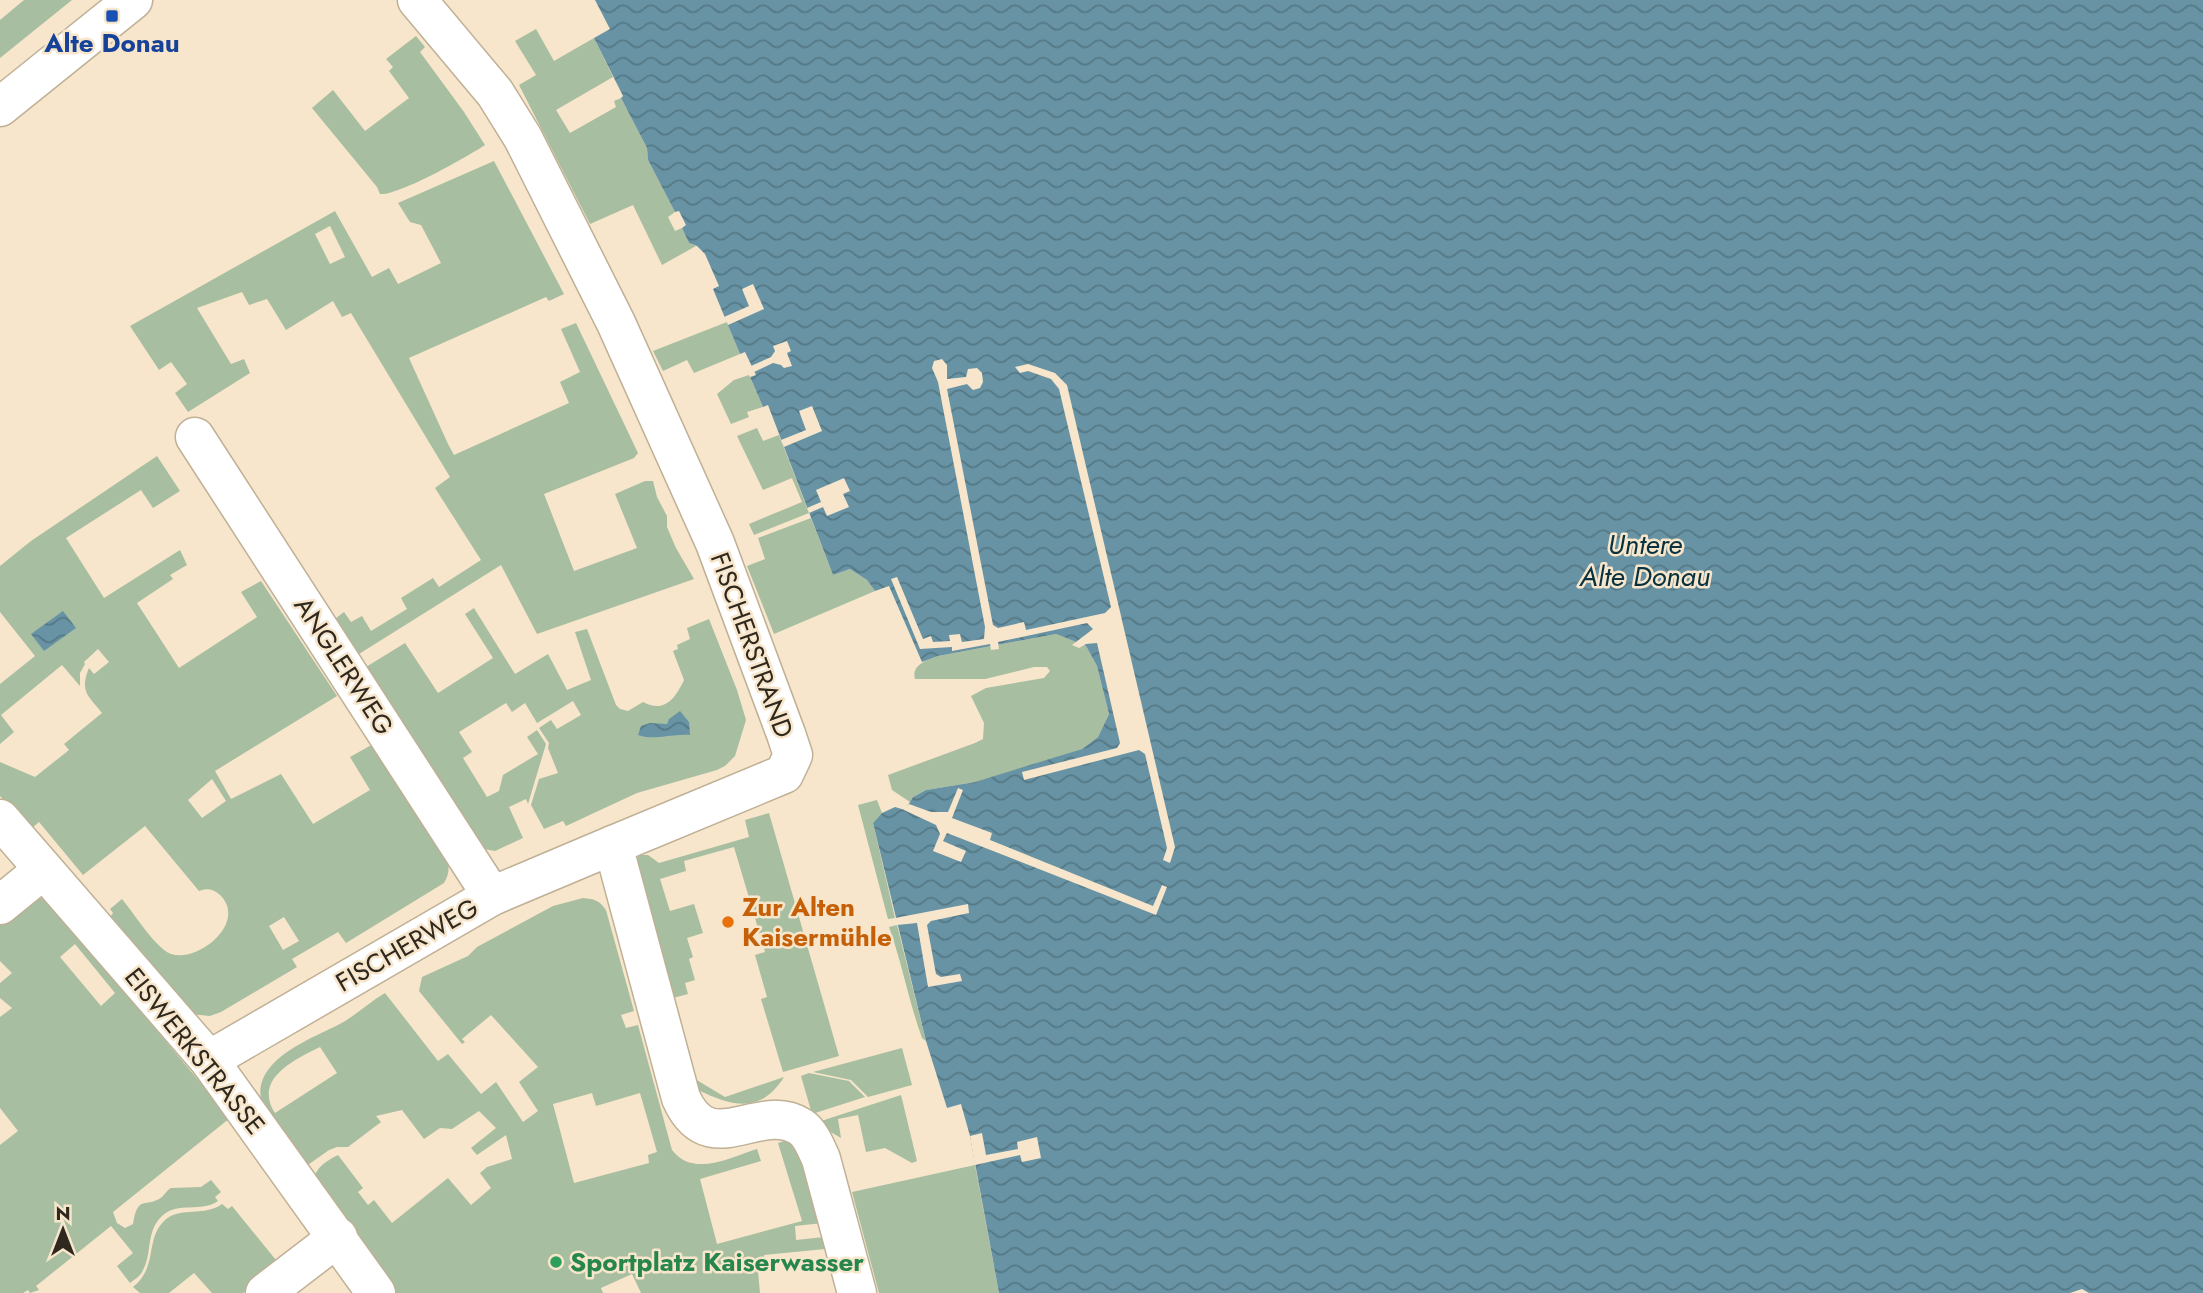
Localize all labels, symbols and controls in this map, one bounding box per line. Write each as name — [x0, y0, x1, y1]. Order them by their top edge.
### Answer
marker: Alte Donau — [104, 8, 120, 24]
place label: Alte Donau — [43, 24, 180, 62]
water label: Untere Alte Donau — [1579, 524, 1710, 597]
street label: FISCHERSTRAND — [701, 547, 803, 743]
street label: ANGLERWEG — [285, 589, 403, 743]
place label: Zur Alten Kaisermühle — [742, 888, 892, 956]
street label: FISCHERWEG — [329, 889, 485, 1001]
marker: Zur Alten Kaisermühle — [720, 914, 736, 930]
street label: EISWERKSTRASSE — [116, 959, 274, 1143]
north arrow — [28, 1195, 98, 1265]
text: N — [55, 1200, 71, 1227]
place label: Sportplatz Kaiserwasser — [570, 1243, 864, 1281]
marker: Sportplatz Kaiserwasser — [548, 1254, 564, 1270]

